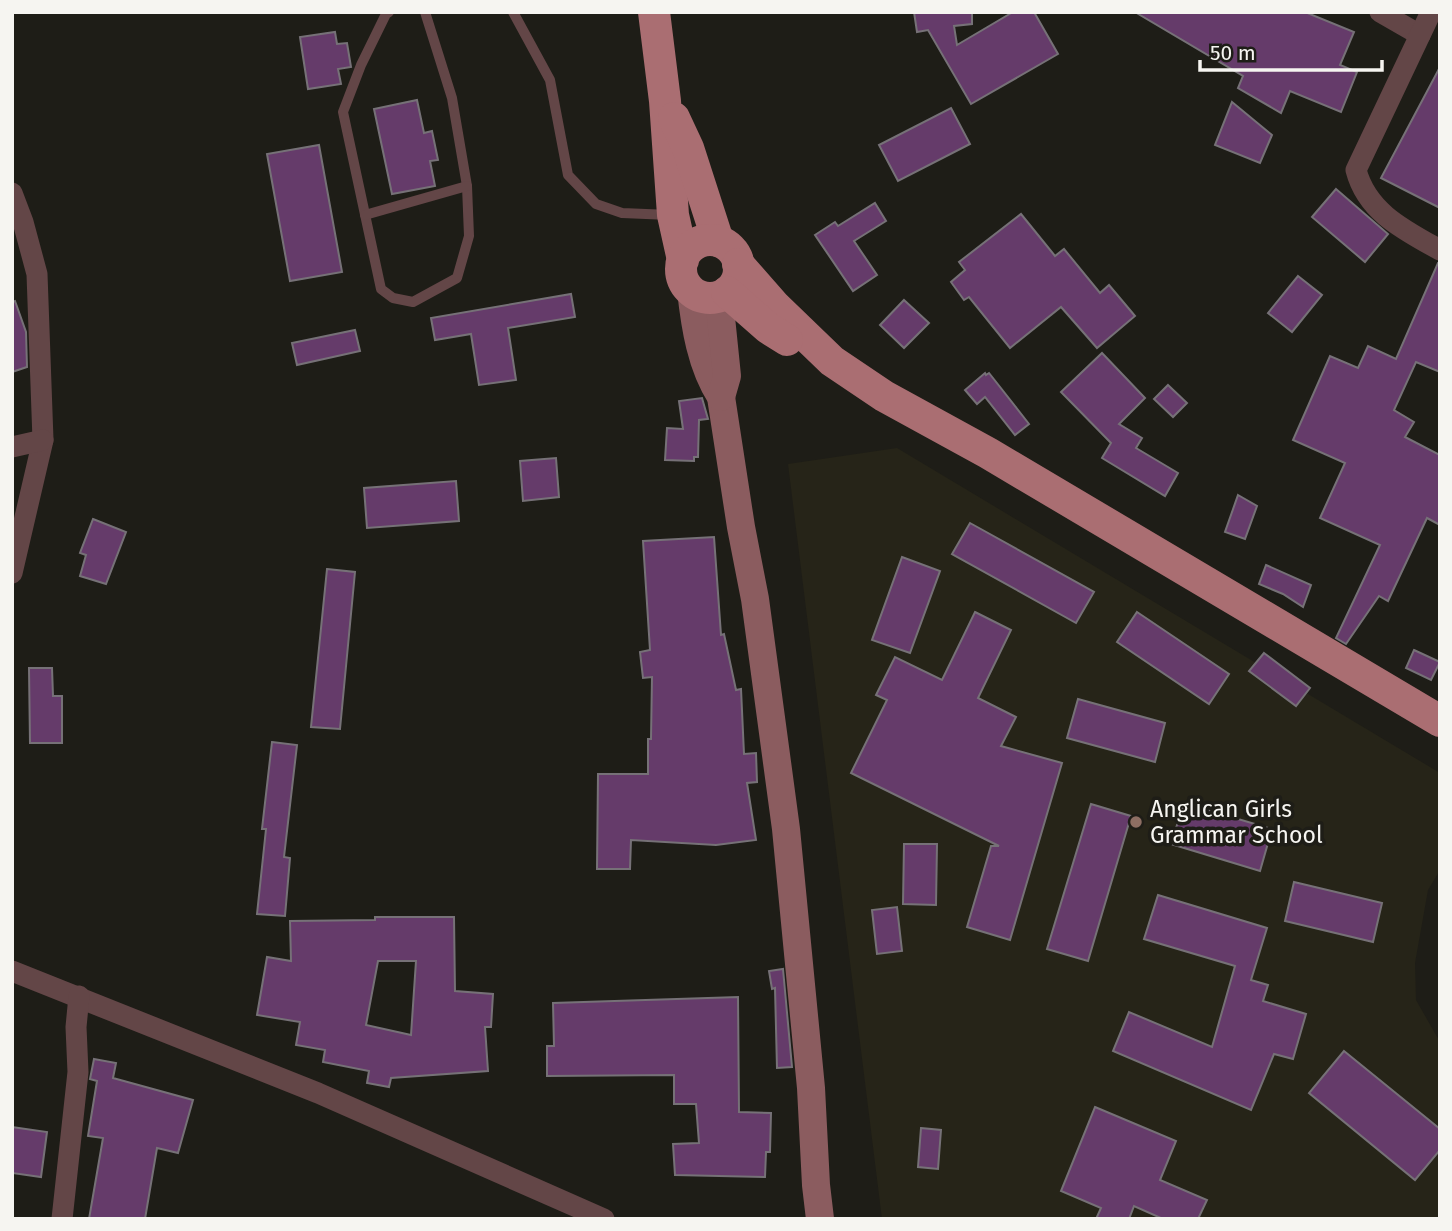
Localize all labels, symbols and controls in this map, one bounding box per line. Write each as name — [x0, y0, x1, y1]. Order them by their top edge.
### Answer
scale bar — [1200, 28, 1382, 72]
text: 50 m — [1210, 40, 1256, 66]
place label: Anglican Girls Grammar School — [1150, 795, 1323, 849]
marker: Anglican Girls Grammar School — [1128, 814, 1144, 830]

